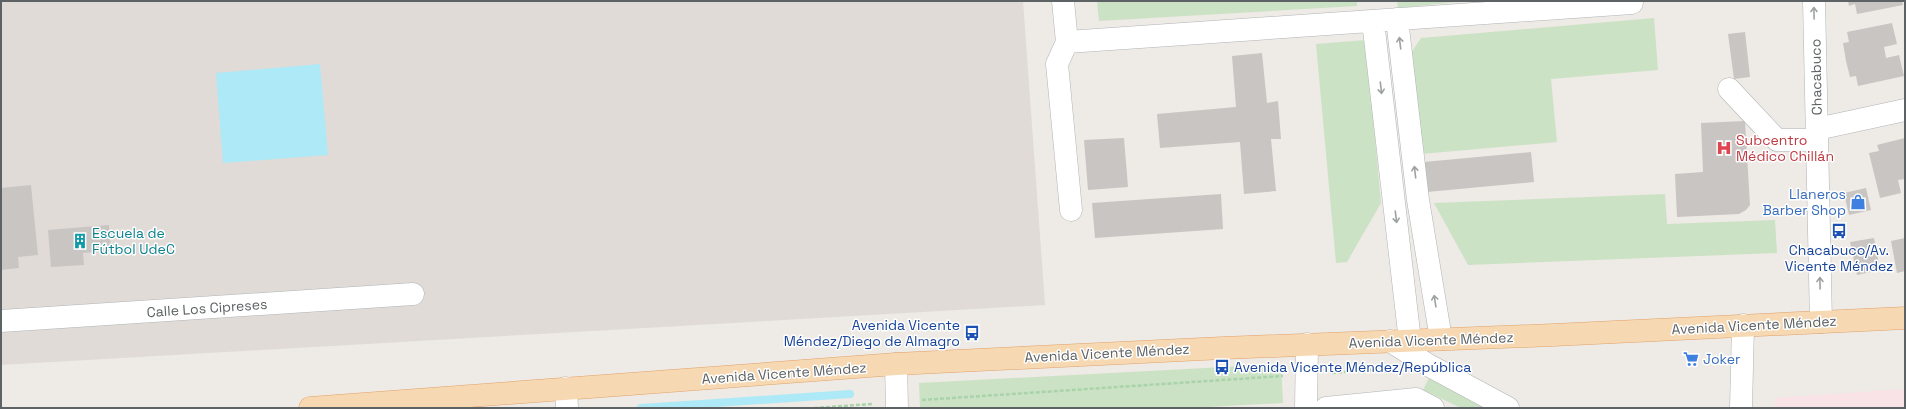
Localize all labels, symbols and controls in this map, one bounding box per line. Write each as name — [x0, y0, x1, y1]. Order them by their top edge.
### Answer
one-way arrow — [1810, 7, 1818, 20]
one-way arrow — [1396, 37, 1404, 50]
street label: Chacabuco — [1806, 39, 1826, 115]
one-way arrow — [1377, 81, 1385, 94]
place label: Subcentro Médico Chillán — [1736, 131, 1834, 165]
hospital icon: Subcentro Médico Chillán — [1715, 139, 1733, 157]
one-way arrow — [1411, 166, 1419, 179]
place label: Llaneros Barber Shop — [1762, 185, 1846, 219]
shop icon: Llaneros Barber Shop — [1849, 193, 1867, 211]
one-way arrow — [1392, 210, 1400, 223]
bus stop icon: Chacabuco/Av. Vicente Méndez — [1830, 222, 1848, 240]
place label: Escuela de Fútbol UdeC — [92, 224, 175, 258]
building icon: Escuela de Fútbol UdeC — [71, 232, 89, 250]
place label: Chacabuco/Av. Vicente Méndez — [1785, 241, 1893, 275]
one-way arrow — [1816, 277, 1824, 290]
street label: Calle Los Cipreses — [146, 295, 268, 321]
one-way arrow — [1431, 295, 1439, 308]
street label: Avenida Vicente Méndez — [1671, 312, 1837, 338]
place label: Avenida Vicente Méndez/Diego de Almagro — [784, 316, 960, 350]
bus stop icon: Avenida Vicente Méndez/Diego de Almagro — [963, 324, 981, 342]
street label: Avenida Vicente Méndez — [1348, 328, 1514, 352]
street label: Avenida Vicente Méndez — [1024, 340, 1190, 366]
supermarket icon: Joker — [1682, 350, 1700, 368]
place label: Joker — [1703, 350, 1740, 368]
street label: Avenida Vicente Méndez — [701, 358, 867, 388]
bus stop icon: Avenida Vicente Méndez/República — [1213, 358, 1231, 376]
place label: Avenida Vicente Méndez/República — [1234, 358, 1471, 376]

